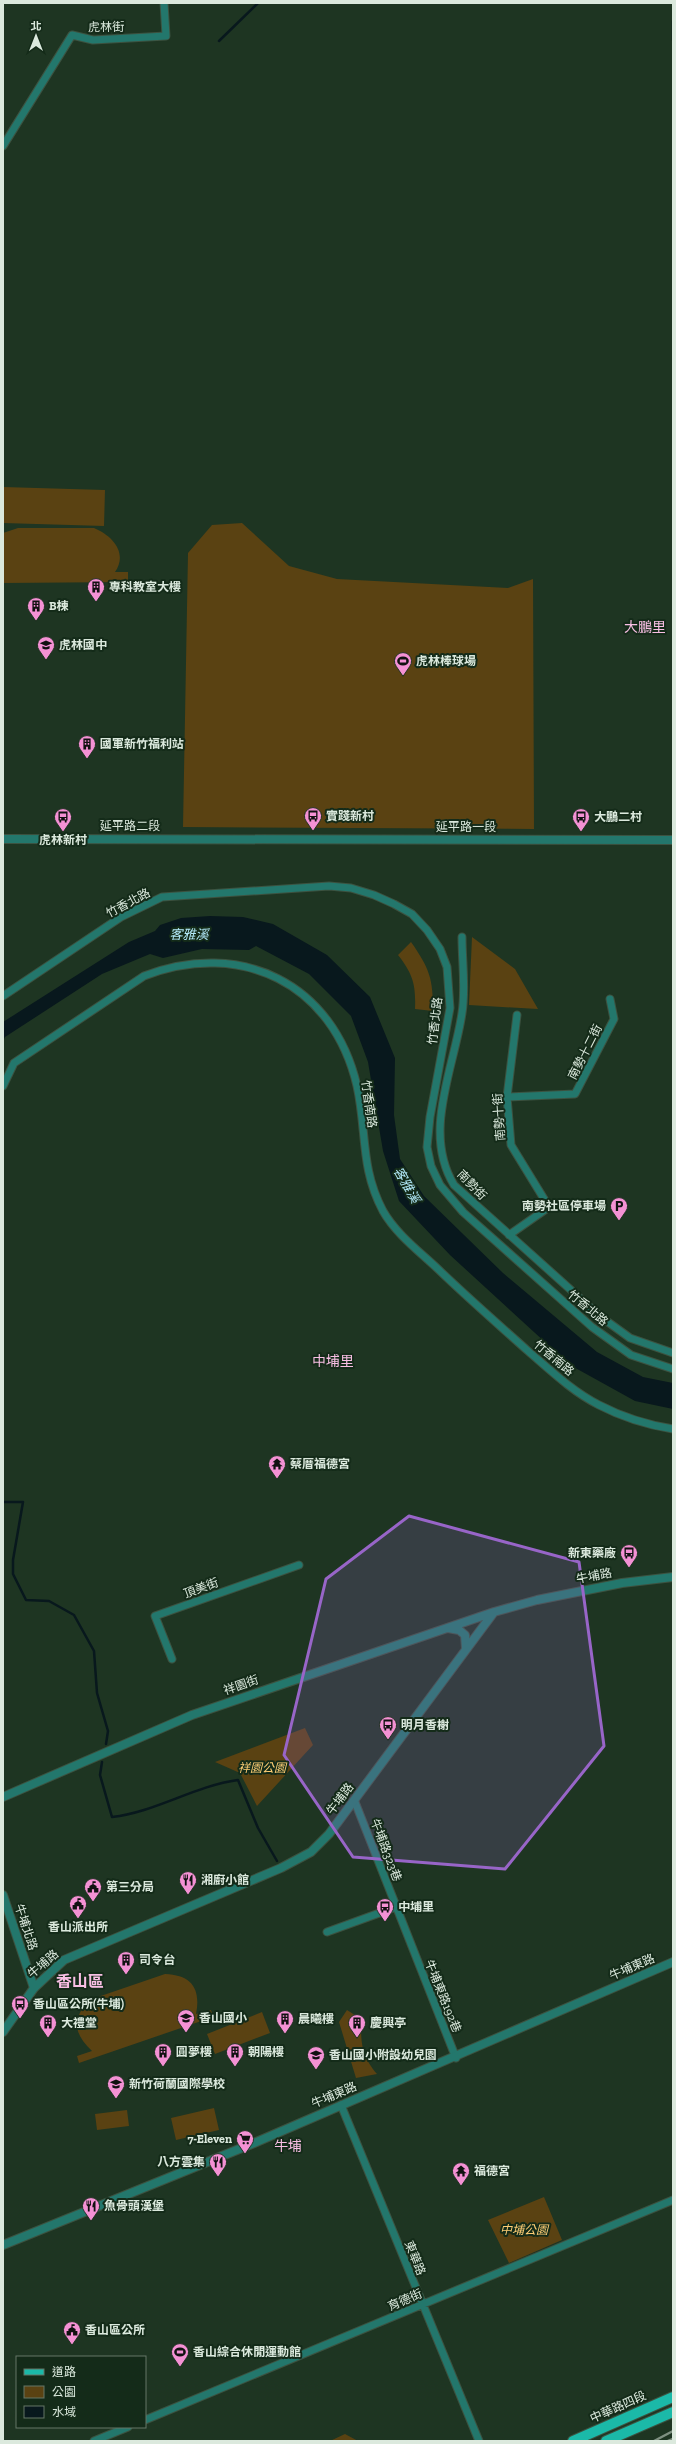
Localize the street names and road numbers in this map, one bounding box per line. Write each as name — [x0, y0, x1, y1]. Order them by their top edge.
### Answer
street label: 虎林街 — [88, 20, 124, 34]
street label: 延平路二段 — [100, 819, 160, 833]
street label: 延平路一段 — [436, 820, 496, 834]
street label: 竹香北路 — [104, 886, 152, 920]
street label: 竹香北路 — [425, 996, 445, 1046]
street label: 南勢十二街 — [565, 1022, 605, 1082]
street label: 竹香南路 — [359, 1079, 379, 1129]
street label: 南勢十街 — [490, 1093, 508, 1141]
street label: 南勢街 — [454, 1167, 490, 1203]
street label: 竹香北路 — [565, 1287, 611, 1329]
street label: 竹香南路 — [531, 1337, 577, 1379]
street label: 牛埔路 — [575, 1566, 613, 1586]
street label: 頂美街 — [182, 1575, 220, 1601]
street label: 祥園街 — [222, 1673, 260, 1697]
street label: 牛埔路 — [324, 1780, 356, 1818]
street label: 牛埔路323巷 — [368, 1817, 404, 1883]
street label: 牛埔北路 — [12, 1902, 40, 1952]
street label: 牛埔路 — [25, 1947, 61, 1981]
street label: 牛埔東路 — [607, 1951, 657, 1983]
street label: 牛埔東路192巷 — [422, 1958, 464, 2034]
street label: 牛埔東路 — [309, 2079, 359, 2111]
street label: 東華路 — [402, 2239, 428, 2277]
street label: 育德街 — [386, 2287, 424, 2313]
street label: 中華路四段 — [588, 2388, 648, 2426]

